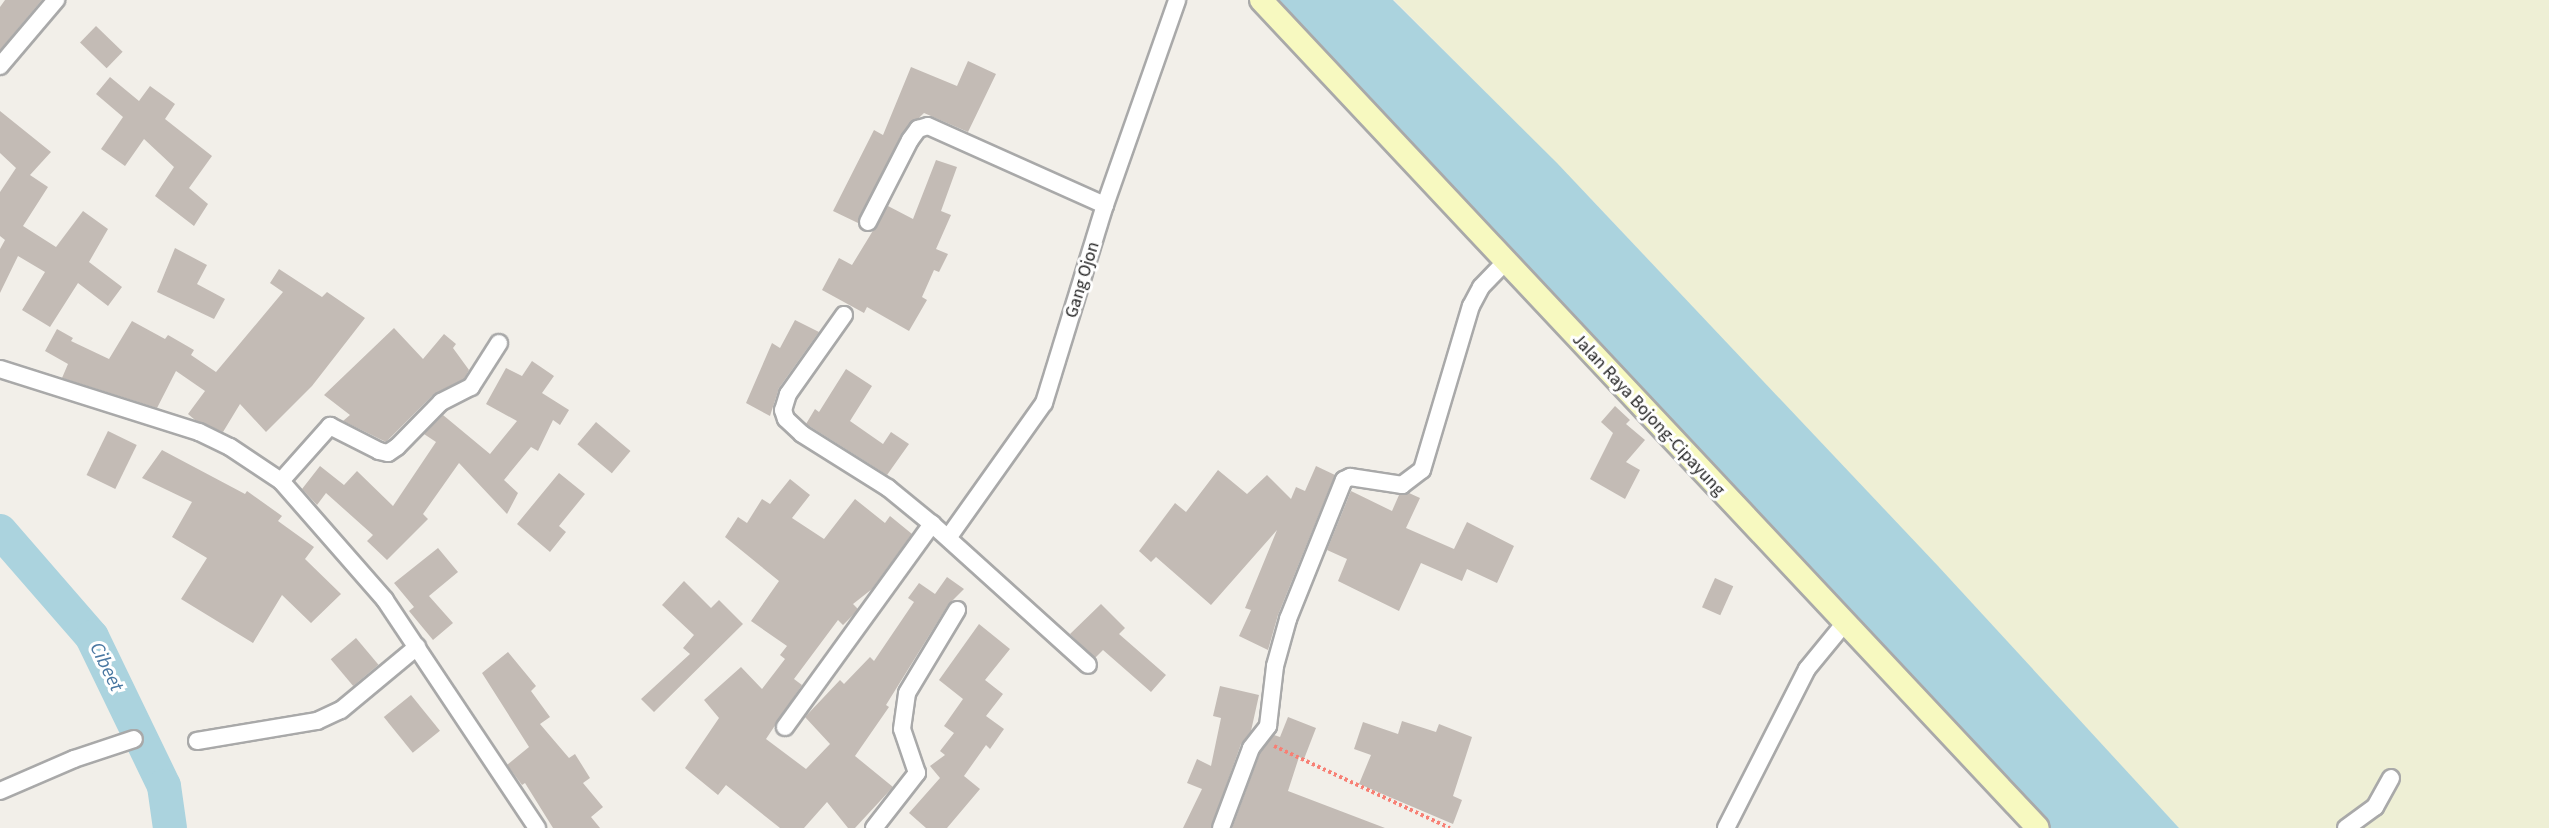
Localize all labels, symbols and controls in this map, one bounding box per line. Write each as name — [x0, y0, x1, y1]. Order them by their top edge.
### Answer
street label: Gang Ojon — [1061, 239, 1105, 321]
street label: Jalan Raya Bojong-Cipayung — [1567, 329, 1729, 501]
water label: Cibeet — [84, 638, 128, 696]

